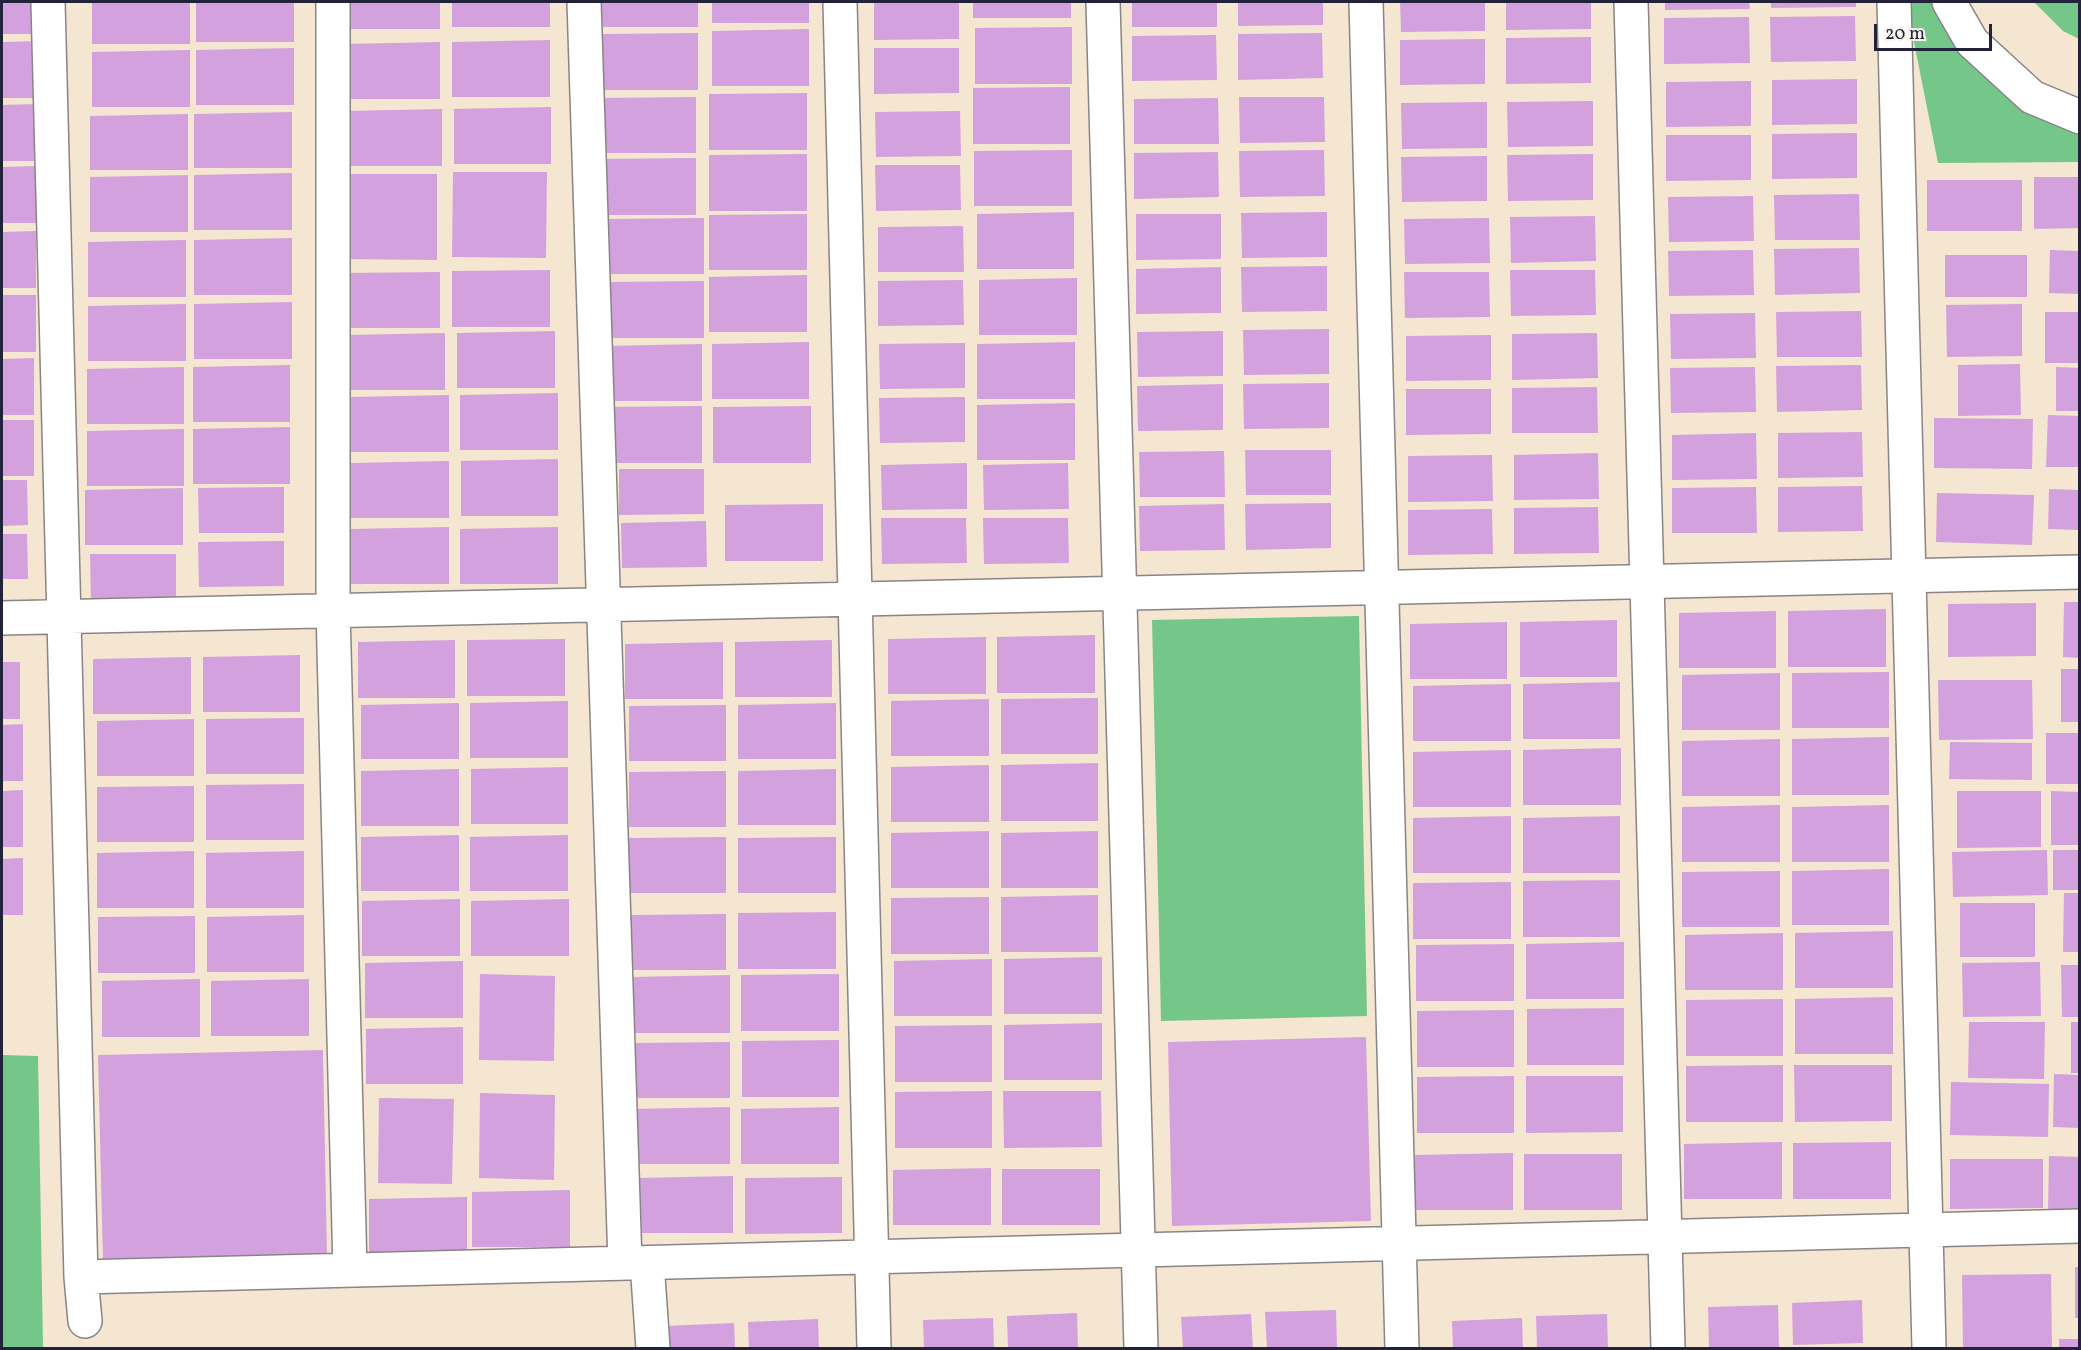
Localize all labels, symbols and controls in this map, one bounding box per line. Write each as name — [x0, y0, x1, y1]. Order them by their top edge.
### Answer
scale bar — [1877, 12, 1996, 50]
text: 20 m — [1885, 22, 1925, 47]

